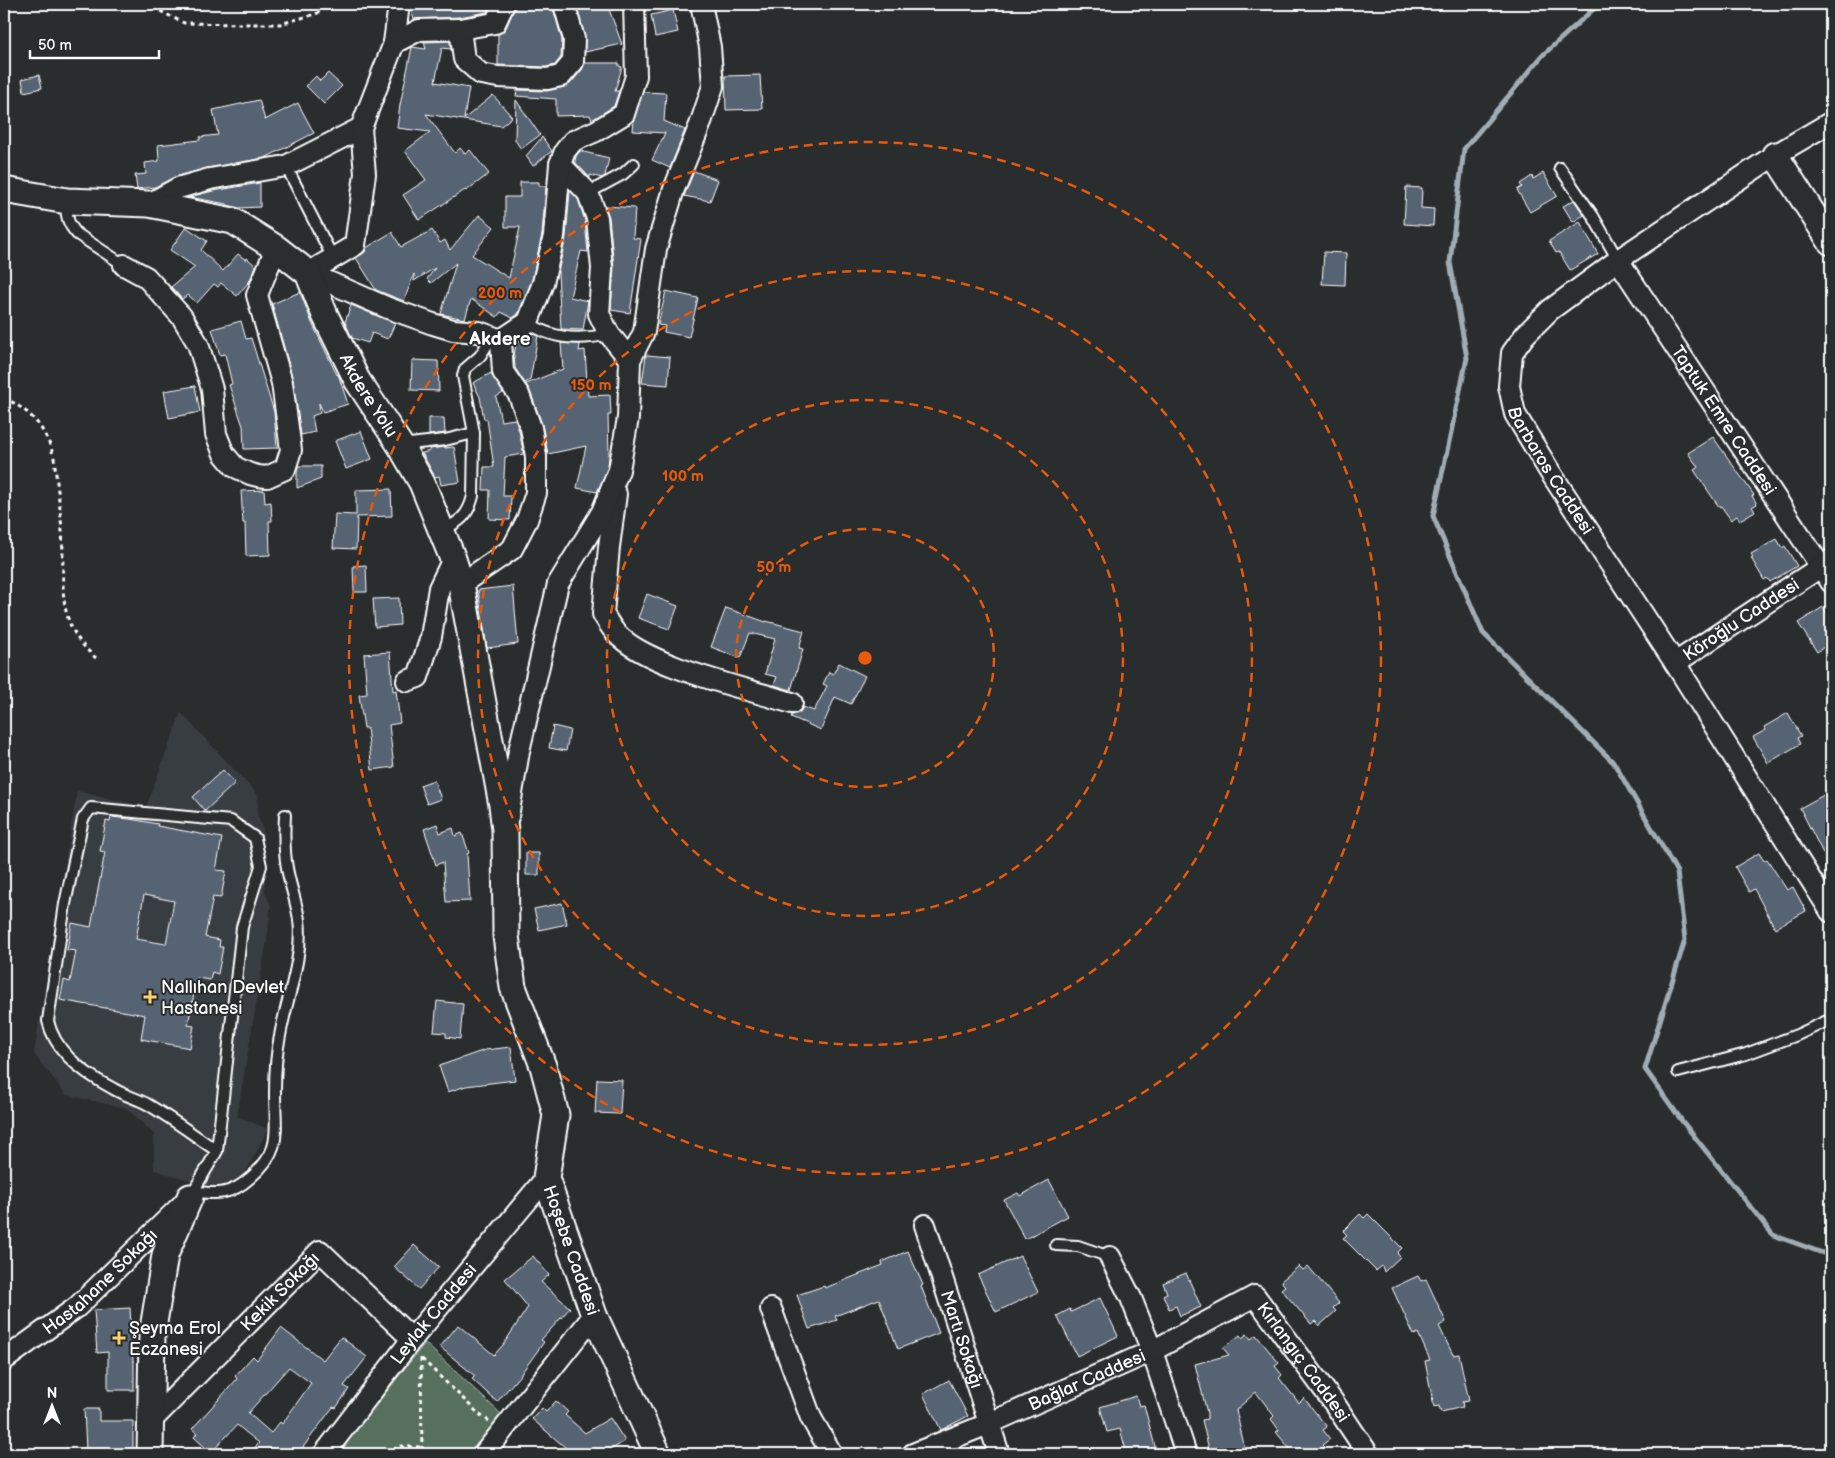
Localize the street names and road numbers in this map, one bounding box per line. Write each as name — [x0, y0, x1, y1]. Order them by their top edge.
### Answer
street label: Taptuk Emre Caddesi — [1667, 342, 1781, 499]
street label: Akdere Yolu — [335, 350, 402, 441]
street label: Barbaros Caddesi — [1503, 405, 1598, 538]
street label: Köroğlu Caddesi — [1679, 574, 1803, 665]
street label: Hoşebe Caddesi — [539, 1182, 604, 1318]
street label: Hastahane Sokağı — [38, 1224, 161, 1339]
street label: Kekik Sokağı — [236, 1248, 323, 1335]
street label: Leylak Caddesi — [386, 1259, 481, 1368]
street label: Martı Sokağı — [936, 1288, 987, 1391]
street label: Kırlangıç Caddesi — [1253, 1298, 1354, 1426]
street label: Bağlar Caddesi — [1025, 1345, 1149, 1415]

